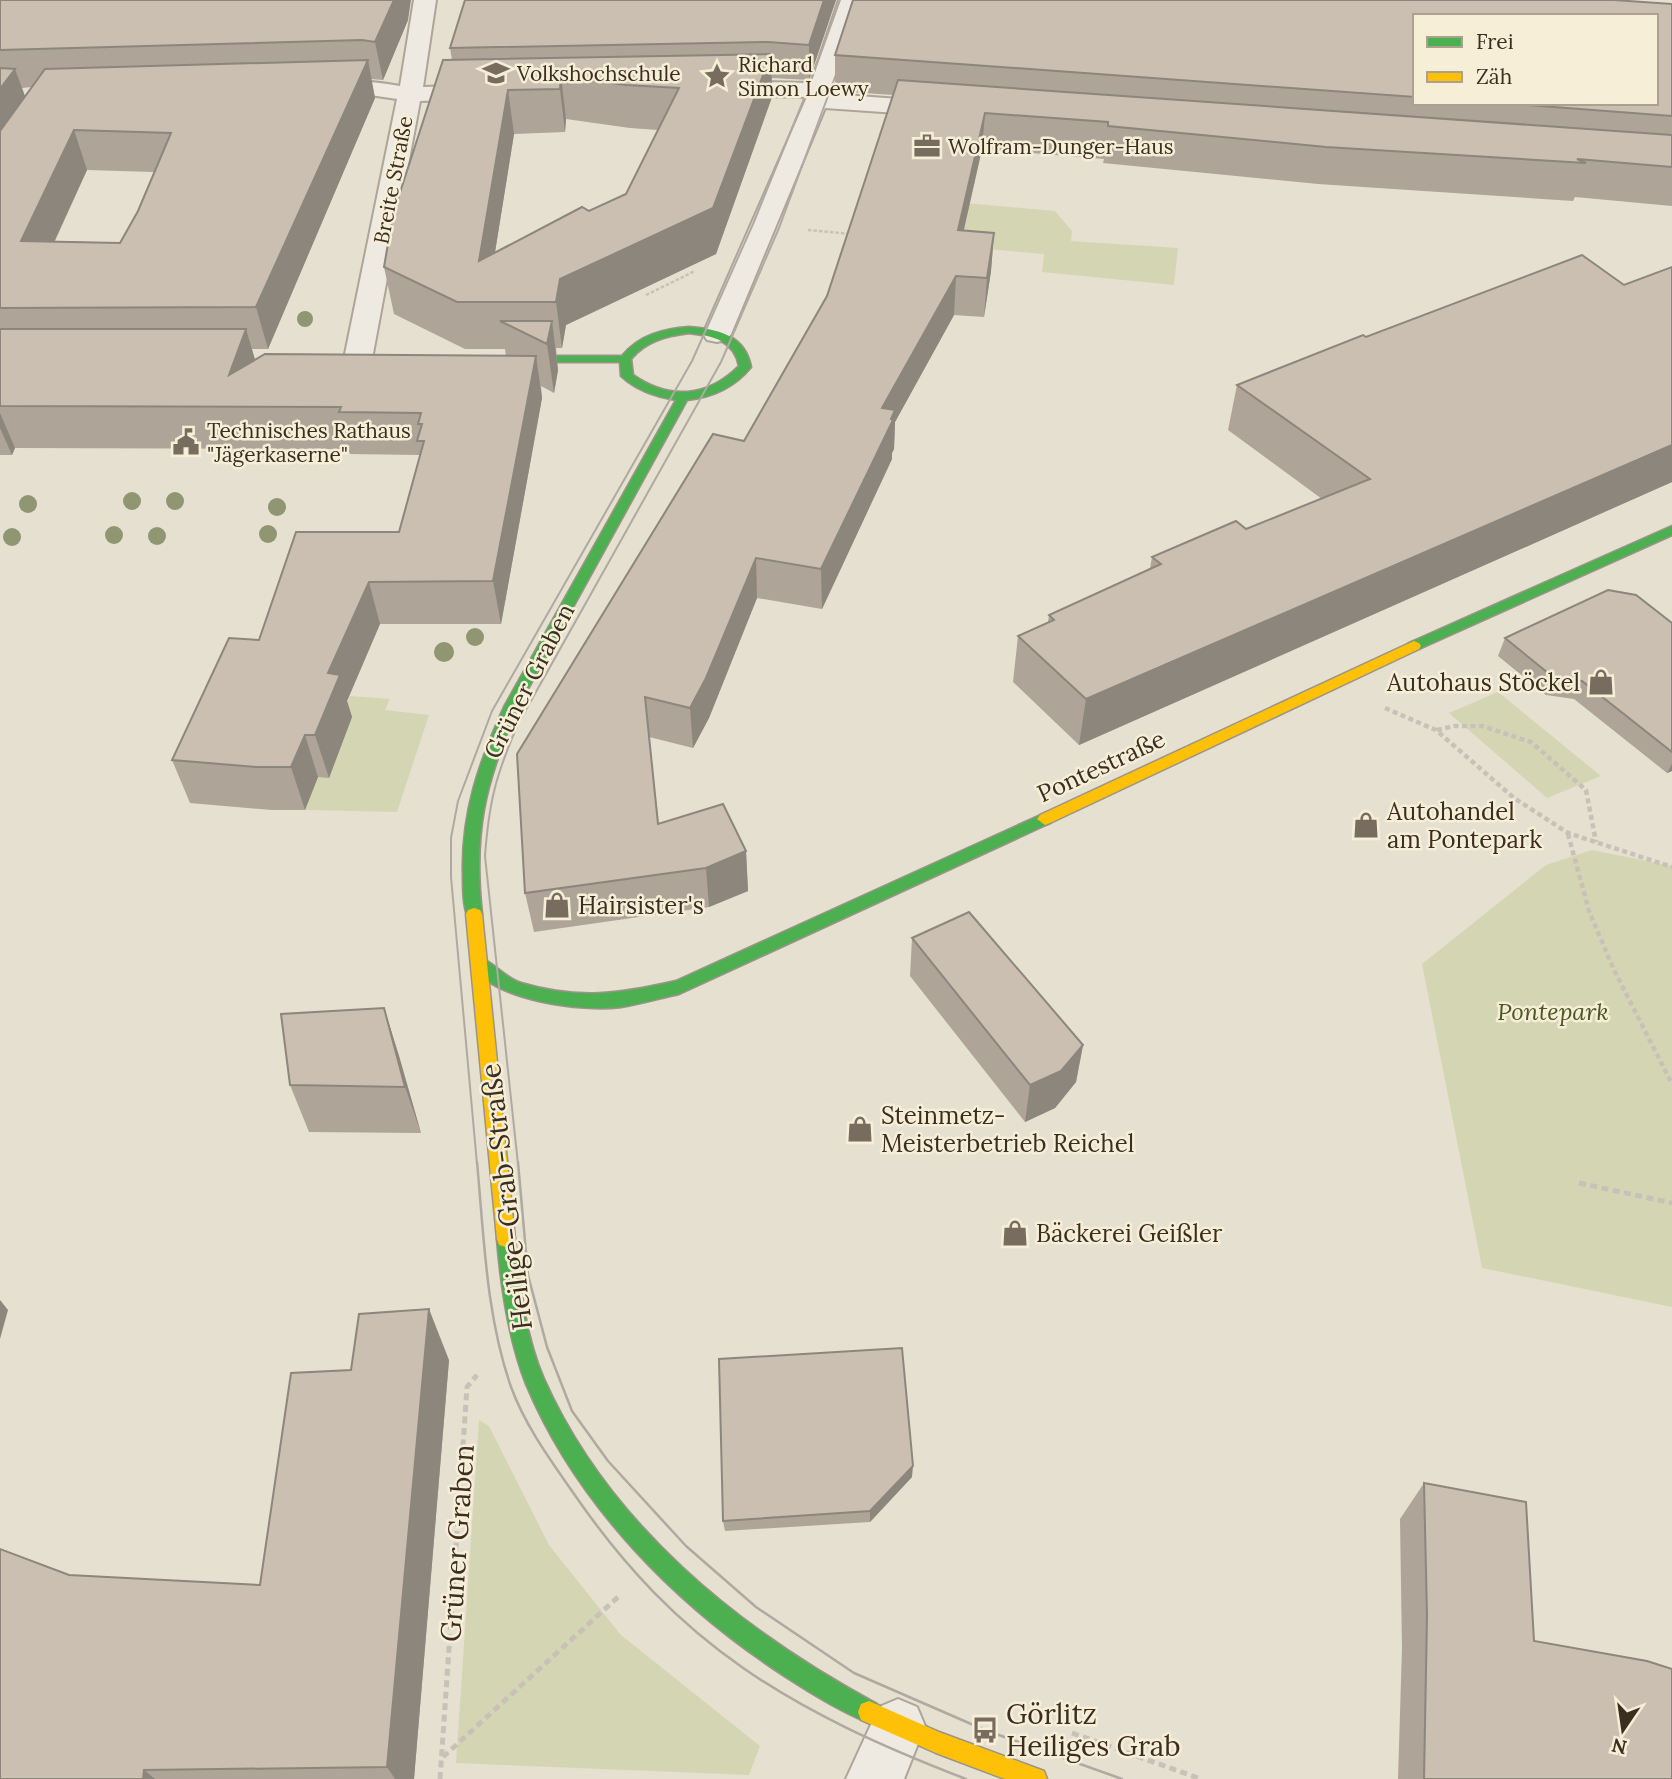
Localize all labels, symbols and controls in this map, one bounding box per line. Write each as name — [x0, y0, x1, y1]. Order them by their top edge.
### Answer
legend — [1413, 14, 1658, 105]
text: Frei — [1476, 28, 1514, 55]
place label: Richard Simon Loewy — [738, 51, 869, 102]
school or university icon: Volkshochschule — [481, 58, 511, 88]
place label: Volkshochschule — [516, 60, 681, 87]
place icon: Richard Simon Loewy — [702, 61, 732, 91]
text: Zäh — [1476, 63, 1512, 90]
street label: Breite Straße — [367, 114, 419, 246]
office icon: Wolfram-Dunger-Haus — [912, 131, 942, 161]
place label: Wolfram-Dunger-Haus — [948, 133, 1174, 160]
place label: Technisches Rathaus "Jägerkaserne" — [207, 417, 411, 468]
public building icon: Technisches Rathaus "Jägerkaserne" — [171, 427, 201, 457]
street label: Grüner Graben — [477, 598, 581, 764]
place label: Autohaus Stöckel — [1386, 667, 1580, 698]
shop icon: Autohaus Stöckel — [1586, 667, 1616, 697]
street label: Pontestraße — [1032, 723, 1170, 809]
place label: Autohandel am Pontepark — [1386, 796, 1542, 855]
shop icon: Autohandel am Pontepark — [1351, 810, 1381, 840]
shop icon: Hairsister's — [542, 890, 572, 920]
place label: Hairsister's — [578, 890, 704, 921]
park label: Pontepark — [1497, 996, 1609, 1027]
street label: Heilige-Grab-Straße — [472, 1062, 540, 1332]
place label: Steinmetz- Meisterbetrieb Reichel — [881, 1100, 1134, 1159]
shop icon: Steinmetz- Meisterbetrieb Reichel — [845, 1114, 875, 1144]
shop icon: Bäckerei Geißler — [1000, 1218, 1030, 1248]
place label: Bäckerei Geißler — [1036, 1218, 1223, 1249]
street label: Grüner Graben — [432, 1443, 482, 1643]
north arrow — [1588, 1695, 1658, 1765]
place label: Görlitz Heiliges Grab — [1006, 1696, 1181, 1764]
bus stop icon: Görlitz Heiliges Grab — [970, 1715, 1000, 1745]
text: N — [1609, 1733, 1629, 1760]

